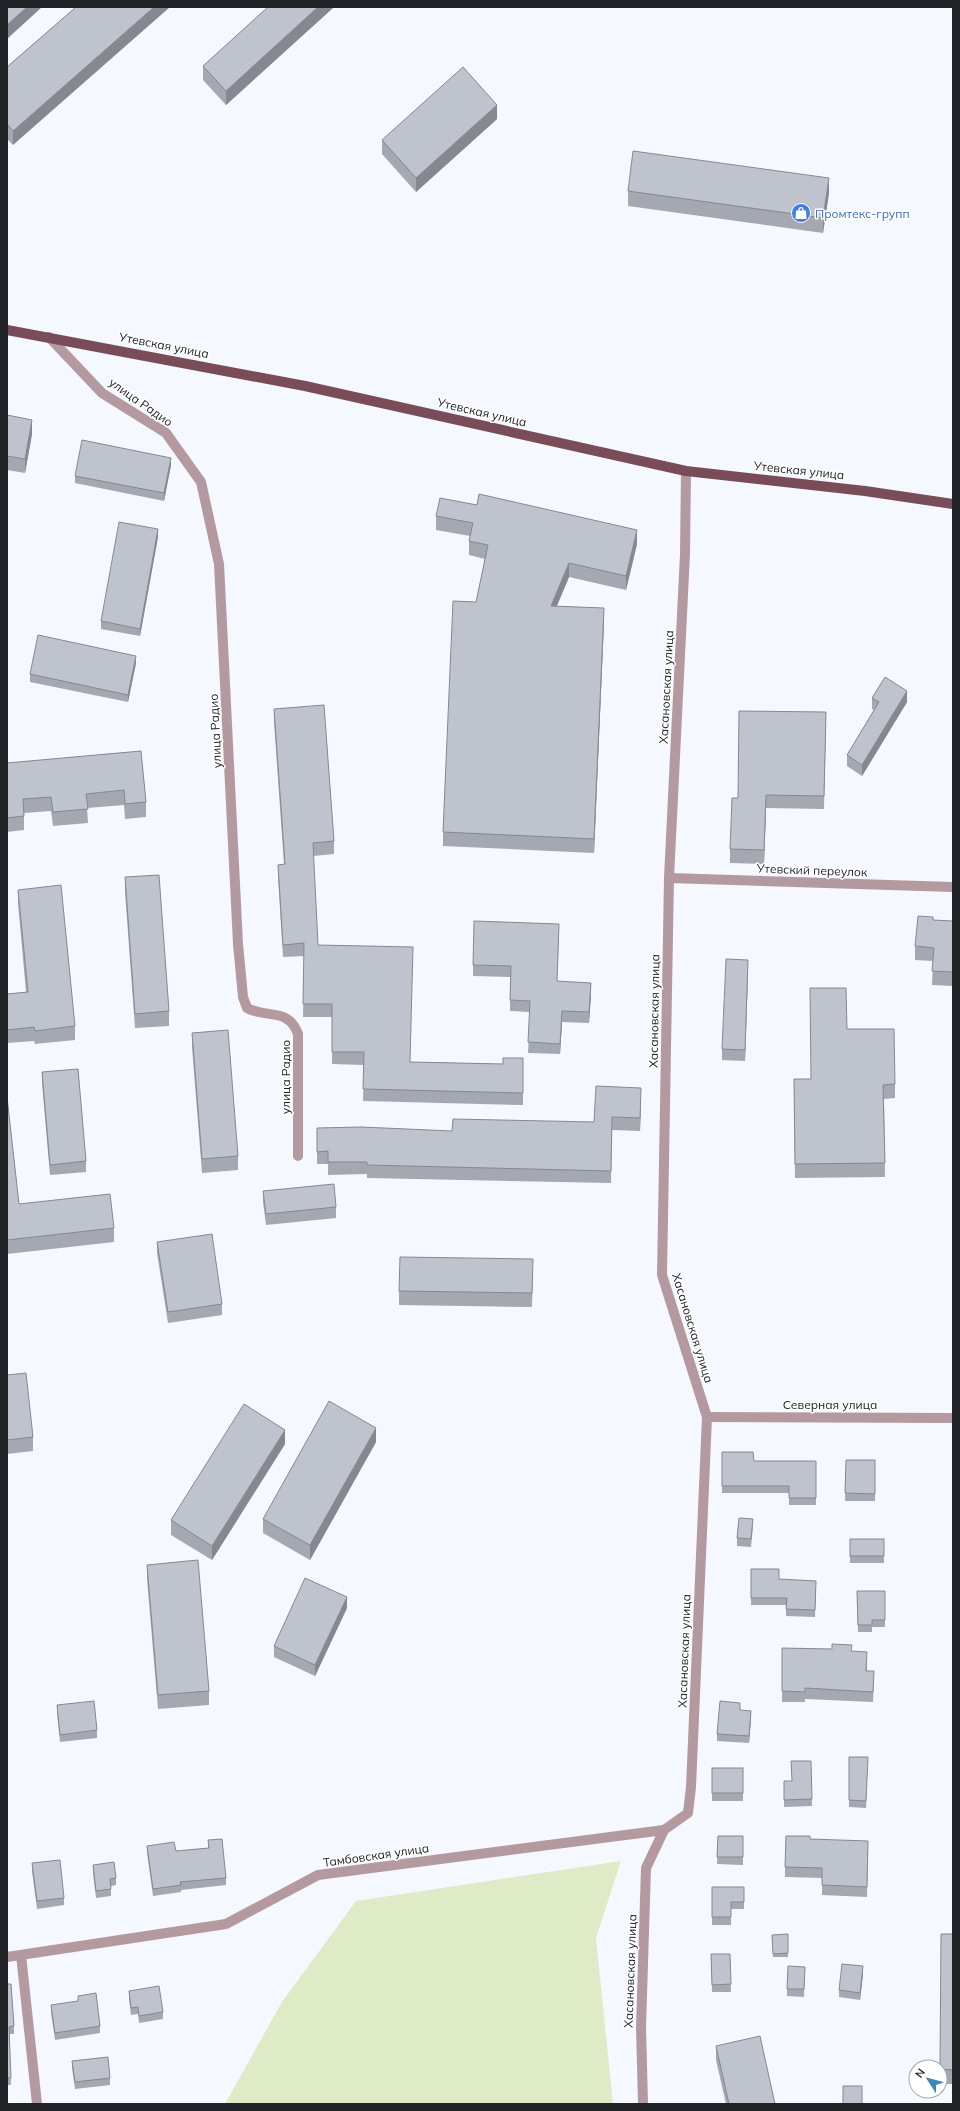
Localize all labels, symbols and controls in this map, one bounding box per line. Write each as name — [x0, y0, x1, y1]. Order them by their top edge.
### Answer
shop icon: Промтекс-групп — [790, 202, 812, 224]
place label: Промтекс-групп — [815, 206, 910, 221]
street label: Утевская улица — [117, 329, 210, 361]
street label: улица Радио — [106, 374, 176, 430]
street label: Утевская улица — [435, 394, 528, 430]
street label: Утевская улица — [752, 458, 845, 482]
street label: Хасановская улица — [656, 630, 676, 744]
street label: улица Радио — [206, 693, 224, 769]
street label: Утевский переулок — [755, 861, 868, 879]
street label: Хасановская улица — [646, 954, 662, 1068]
street label: улица Радио — [278, 1040, 293, 1114]
street label: Хасановская улица — [669, 1271, 717, 1385]
street label: Северная улица — [783, 1397, 877, 1412]
street label: Хасановская улица — [675, 1594, 693, 1708]
street label: Тамбовская улица — [322, 1840, 430, 1870]
street label: Хасановская улица — [621, 1914, 639, 2028]
north arrow — [908, 2059, 948, 2099]
text: N — [912, 2066, 928, 2081]

